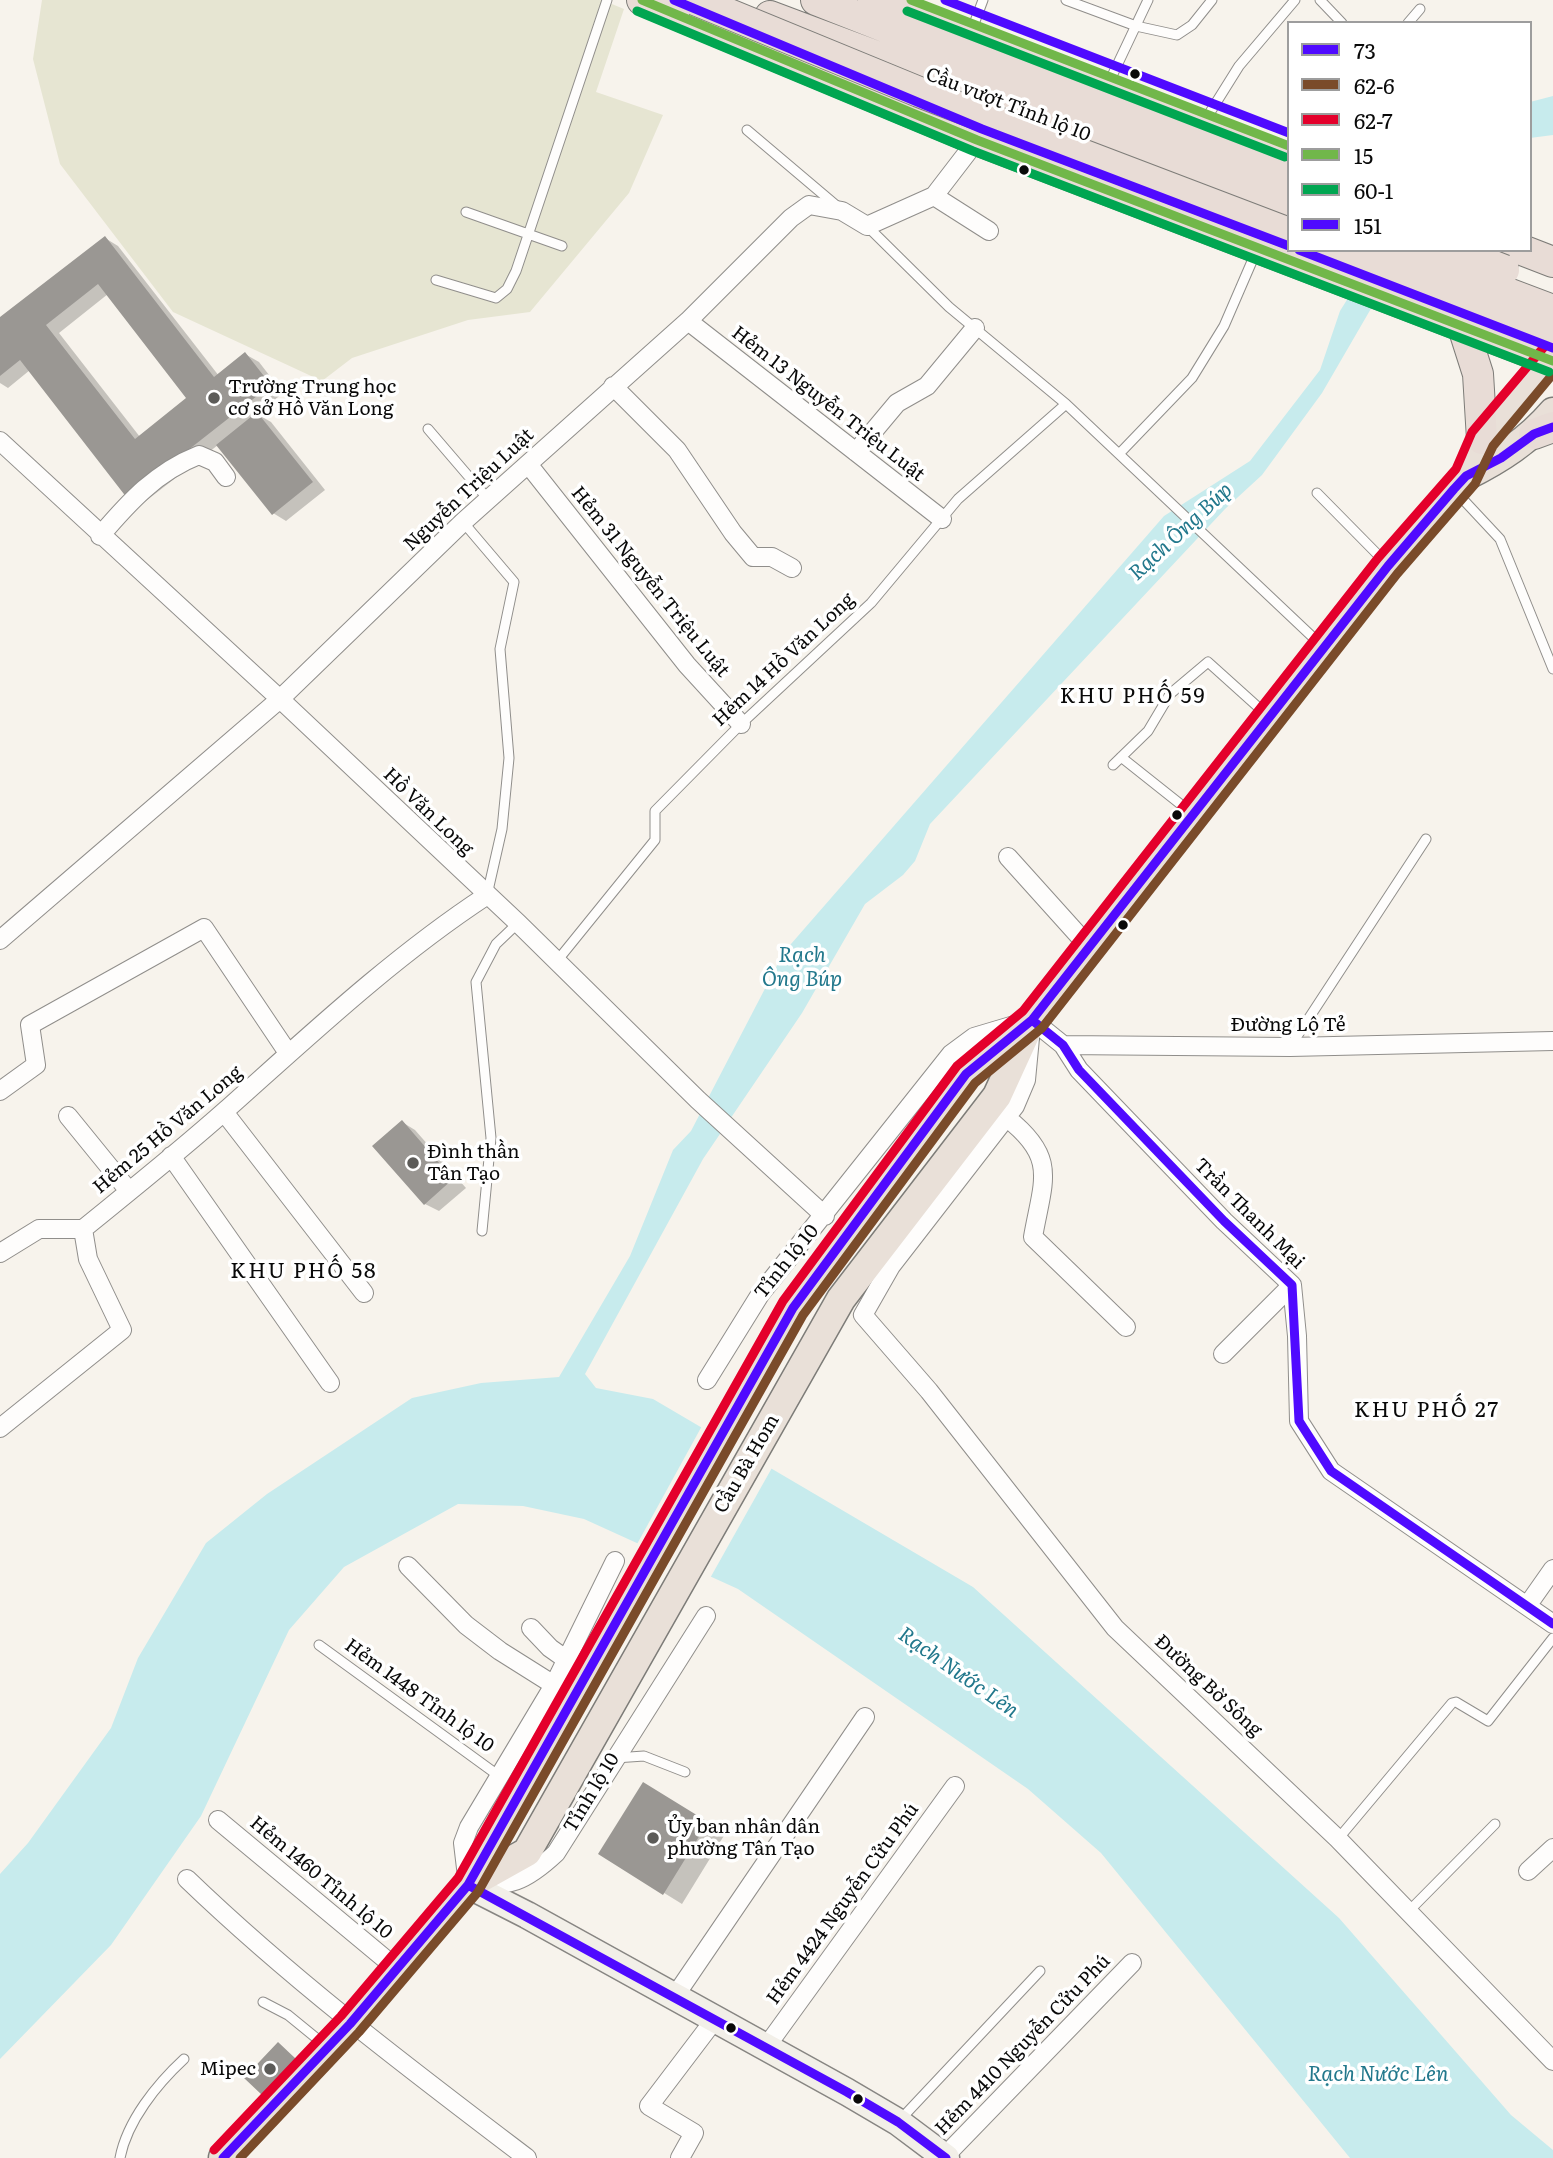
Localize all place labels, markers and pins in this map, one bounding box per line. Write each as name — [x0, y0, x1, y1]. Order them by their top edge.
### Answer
unlabelled marker — [1128, 67, 1142, 81]
unlabelled marker — [1017, 163, 1031, 177]
place label: Trường Trung học cơ sở Hồ Văn Long — [228, 376, 396, 420]
marker: Trường Trung học cơ sở Hồ Văn Long — [206, 390, 222, 406]
unlabelled marker — [1170, 808, 1184, 822]
unlabelled marker — [1116, 918, 1130, 932]
place label: Đình thần Tân Tạo — [427, 1141, 520, 1185]
marker: Đình thần Tân Tạo — [405, 1155, 421, 1171]
place label: Ủy ban nhân dân phường Tân Tạo — [667, 1816, 820, 1860]
marker: Ủy ban nhân dân phường Tân Tạo — [645, 1830, 661, 1846]
unlabelled marker — [724, 2021, 738, 2035]
place label: Mipec — [200, 2058, 256, 2080]
marker: Mipec — [262, 2061, 278, 2077]
unlabelled marker — [851, 2092, 865, 2106]

